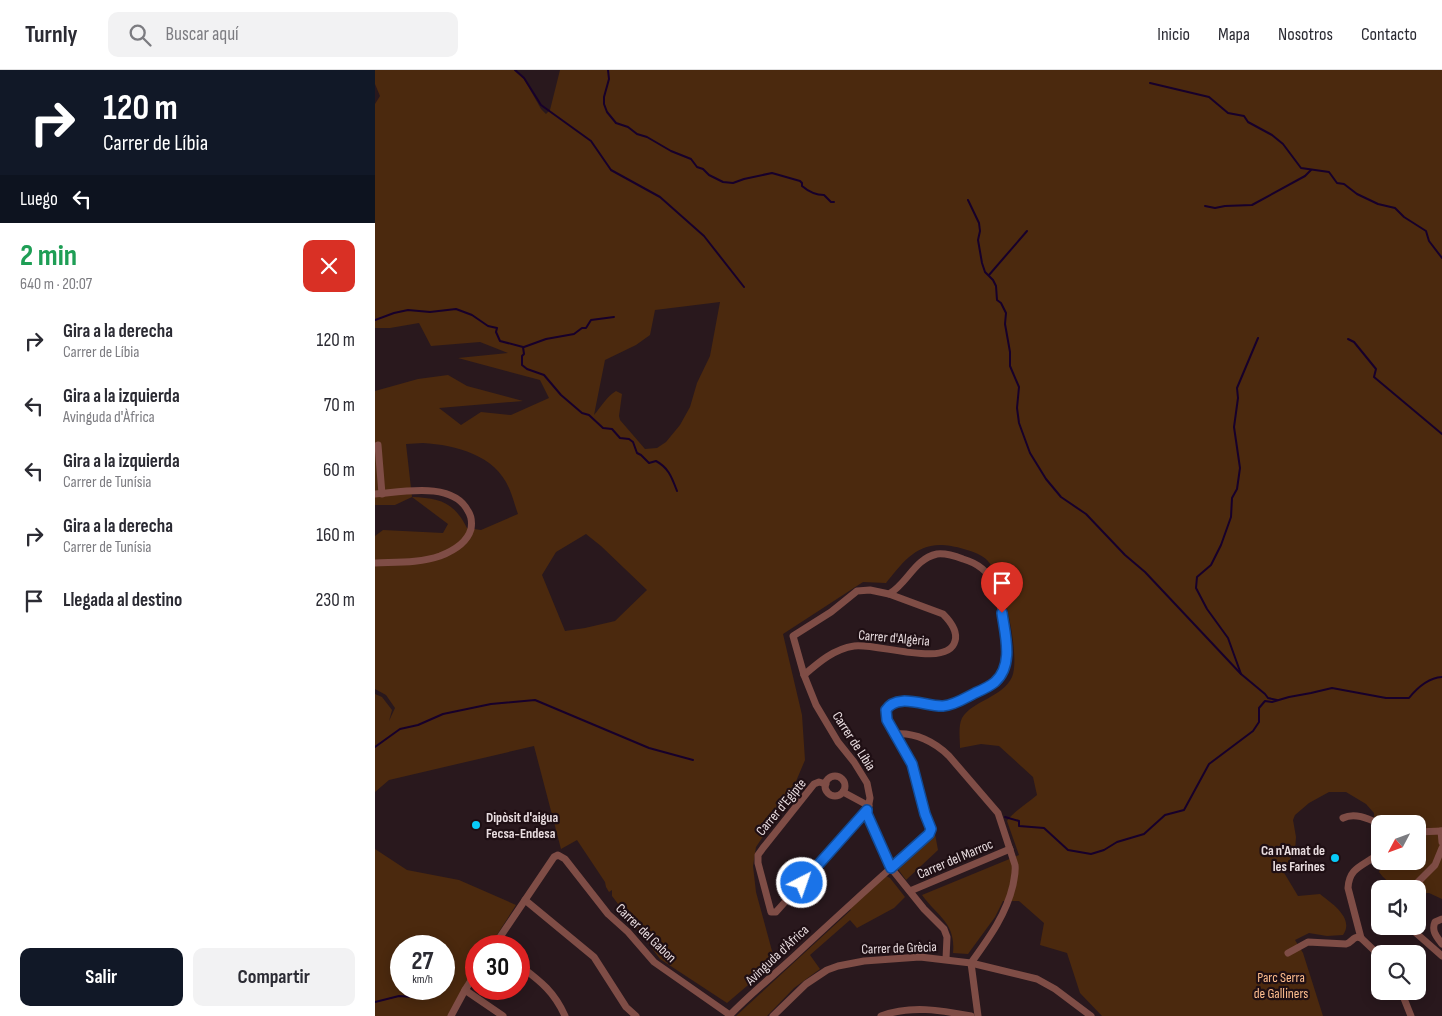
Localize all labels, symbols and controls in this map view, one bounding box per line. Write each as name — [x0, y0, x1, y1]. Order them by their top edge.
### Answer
search box — [108, 12, 458, 57]
text: Turnly — [25, 20, 78, 49]
icon: search — [126, 21, 154, 49]
text: Buscar aquí — [166, 23, 239, 46]
text: Inicio — [1157, 24, 1190, 45]
text: Mapa — [1218, 24, 1250, 45]
text: Nosotros — [1278, 24, 1333, 45]
text: Contacto — [1361, 24, 1417, 45]
text: 120 m — [103, 87, 178, 130]
icon: right — [20, 90, 85, 155]
text: Carrer de Líbia — [103, 130, 208, 157]
icon: left — [68, 185, 96, 213]
text: Luego — [20, 188, 58, 211]
text: 2 min — [20, 238, 77, 274]
button: close — [303, 240, 355, 292]
text: 640 m · 20:07 — [20, 275, 92, 294]
text: Gira a la derecha — [63, 320, 173, 343]
icon: right — [20, 327, 48, 355]
text: 120 m — [317, 329, 355, 352]
text: Carrer de Líbia — [63, 343, 139, 362]
text: Gira a la izquierda — [63, 385, 180, 408]
icon: left — [20, 392, 48, 420]
text: 70 m — [324, 394, 355, 417]
text: Avinguda d'Àfrica — [63, 408, 155, 427]
text: Gira a la izquierda — [63, 450, 180, 473]
icon: left — [20, 457, 48, 485]
text: 60 m — [323, 459, 355, 482]
text: Carrer de Tunísia — [63, 473, 152, 492]
text: Gira a la derecha — [63, 515, 173, 538]
icon: right — [20, 522, 48, 550]
text: 160 m — [316, 524, 355, 547]
text: Carrer de Tunísia — [63, 538, 152, 557]
pin — [981, 562, 1023, 613]
icon: arrive — [988, 569, 1016, 597]
icon: arrive — [20, 587, 48, 615]
text: Llegada al destino — [63, 589, 182, 612]
text: 230 m — [315, 589, 355, 612]
street label: Carrer d'Algèria — [858, 626, 930, 650]
street label: Carrer de Líbia — [829, 708, 879, 774]
street label: Carrer d'Egipte — [752, 775, 810, 839]
place label: Dipòsit d'aigua Fecsa-Endesa — [486, 809, 558, 842]
north arrow — [1371, 815, 1426, 870]
map controls — [1371, 815, 1426, 1000]
marker: Dipòsit d'aigua Fecsa-Endesa — [470, 819, 482, 831]
street label: Carrer del Marroc — [914, 835, 996, 883]
place label: Ca n'Amat de les Farines — [1261, 842, 1325, 875]
marker: Ca n'Amat de les Farines — [1329, 852, 1341, 864]
position arrow — [775, 856, 827, 908]
button: sound — [1371, 880, 1426, 935]
street label: Carrer del Gabon — [612, 900, 680, 966]
street label: Avinguda d'Àfrica — [741, 921, 812, 989]
speed limit sign: 30 — [465, 935, 530, 1000]
street label: Carrer de Grècia — [861, 938, 937, 958]
button: search — [1371, 945, 1426, 1000]
text: 27 — [412, 946, 433, 977]
button: Salir — [20, 948, 183, 1006]
button: Compartir — [193, 948, 355, 1006]
park label: Parc Serra de Galliners — [1254, 969, 1308, 1002]
text: km/h — [412, 972, 433, 987]

